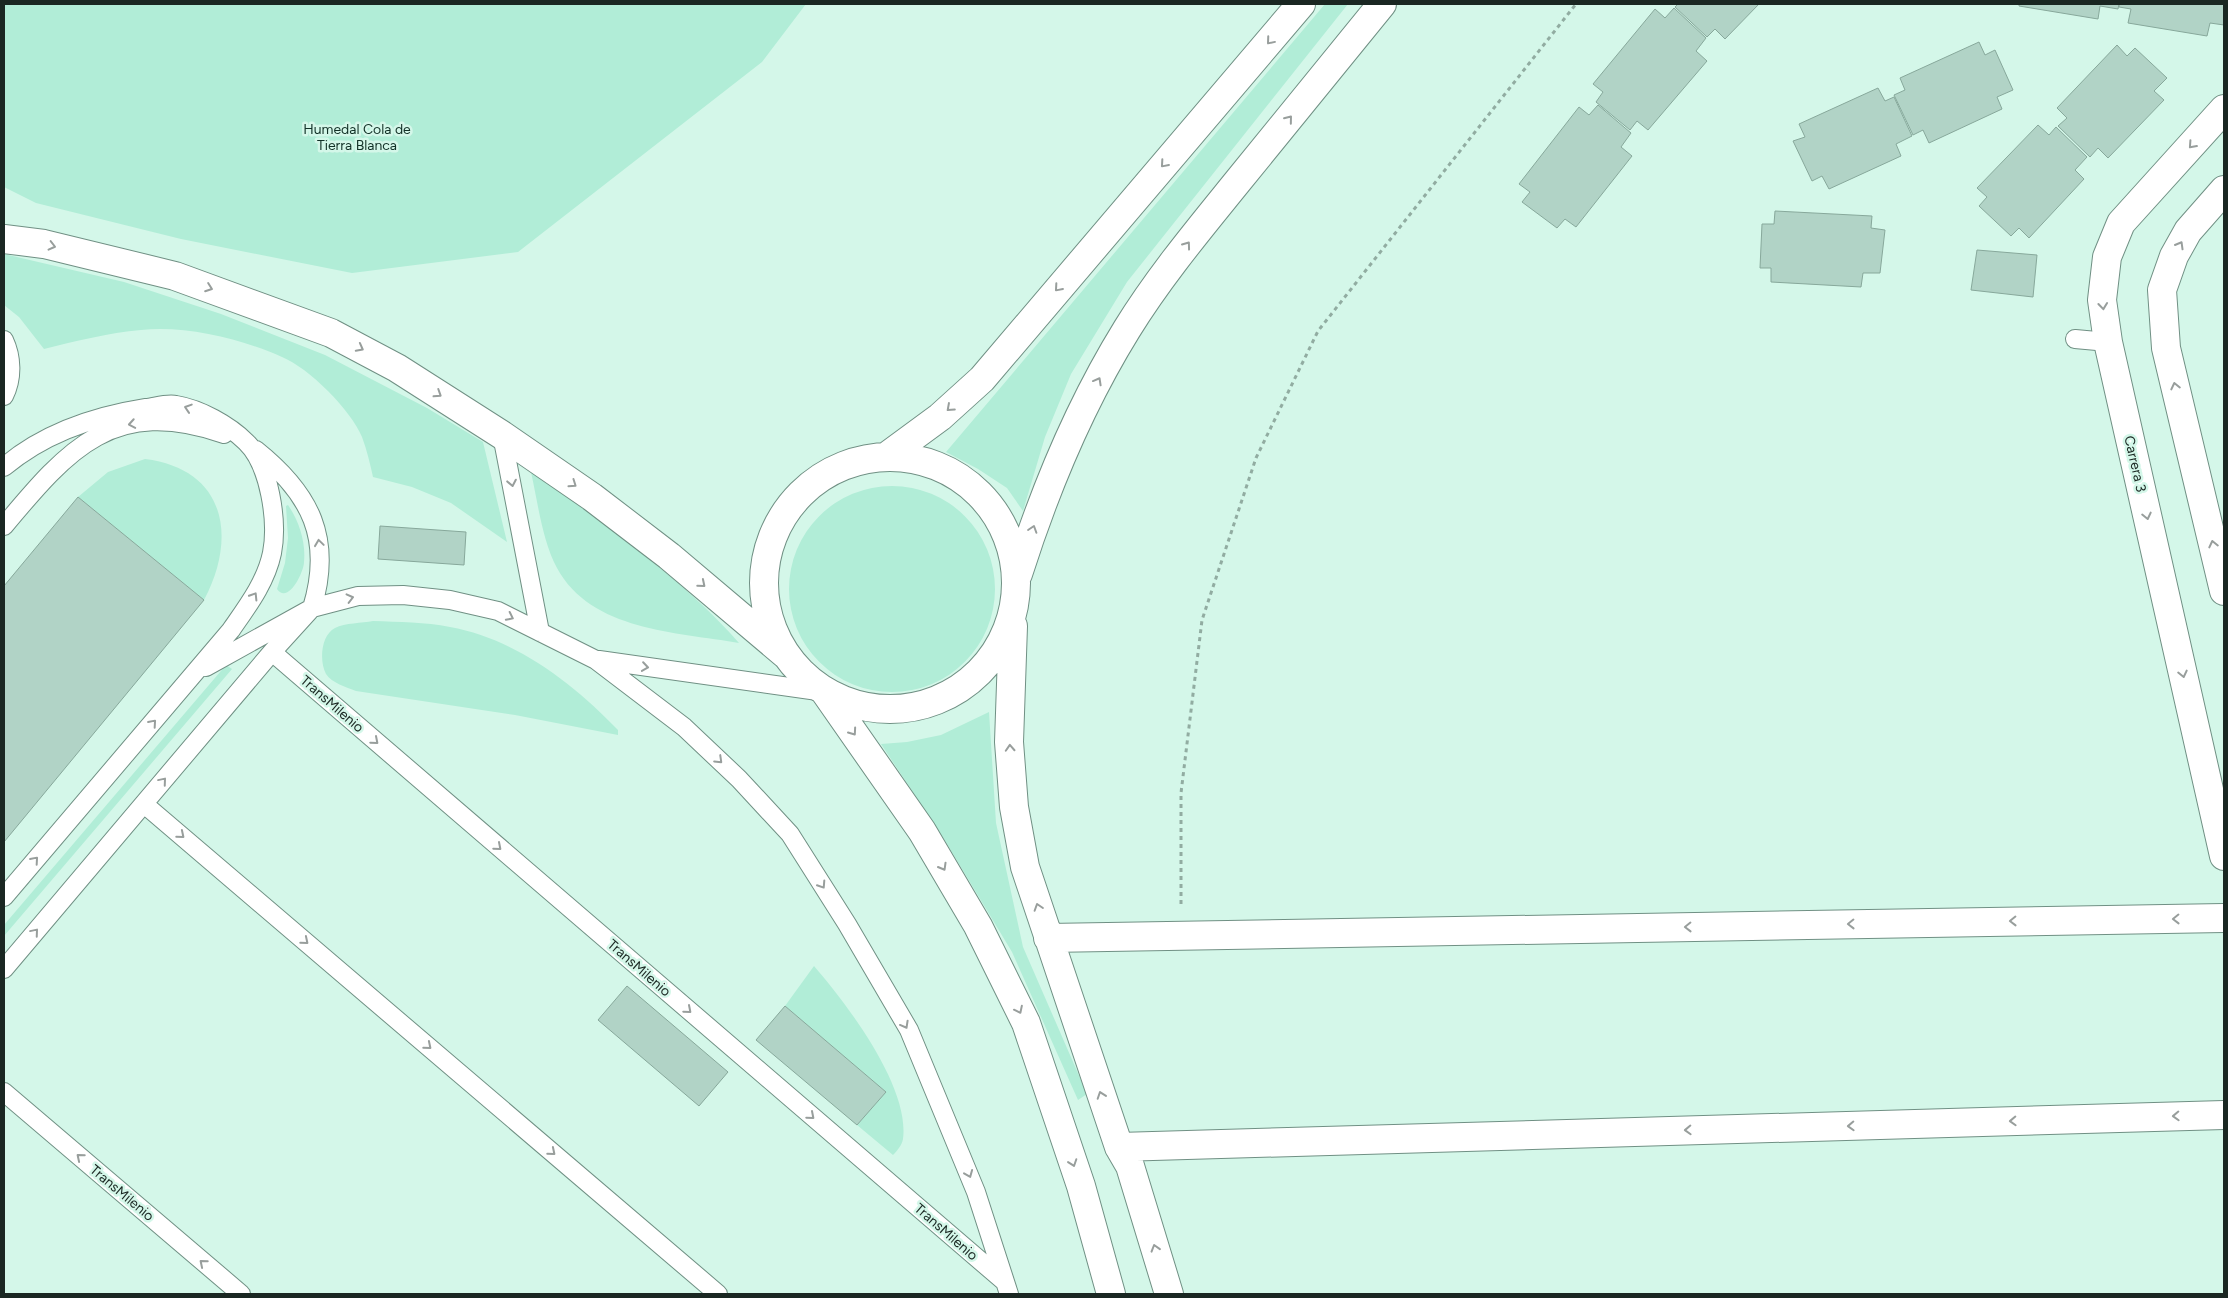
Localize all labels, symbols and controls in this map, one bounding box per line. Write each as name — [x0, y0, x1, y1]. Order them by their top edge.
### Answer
one-way arrow — [1267, 35, 1275, 44]
one-way arrow — [1283, 115, 1292, 124]
park label: Humedal Cola de Tierra Blanca — [303, 121, 411, 154]
one-way arrow — [2188, 139, 2197, 148]
one-way arrow — [1161, 159, 1170, 168]
one-way arrow — [48, 240, 57, 251]
one-way arrow — [1181, 241, 1190, 251]
one-way arrow — [2174, 242, 2184, 251]
one-way arrow — [204, 282, 213, 292]
one-way arrow — [1055, 282, 1064, 291]
one-way arrow — [2097, 302, 2108, 310]
one-way arrow — [354, 342, 363, 352]
one-way arrow — [1092, 377, 1102, 386]
one-way arrow — [2170, 381, 2181, 390]
one-way arrow — [433, 388, 442, 397]
one-way arrow — [946, 402, 955, 411]
one-way arrow — [184, 404, 193, 414]
one-way arrow — [127, 419, 136, 429]
street label: Carrera 3 — [2120, 434, 2150, 494]
one-way arrow — [506, 478, 516, 487]
one-way arrow — [567, 478, 577, 487]
one-way arrow — [2141, 511, 2152, 520]
one-way arrow — [1027, 526, 1037, 534]
one-way arrow — [315, 539, 325, 548]
one-way arrow — [2208, 539, 2219, 548]
one-way arrow — [696, 578, 705, 587]
one-way arrow — [248, 593, 257, 602]
one-way arrow — [346, 593, 355, 604]
one-way arrow — [504, 611, 513, 621]
one-way arrow — [641, 661, 649, 672]
one-way arrow — [2177, 670, 2188, 679]
street label: TransMilenio — [297, 672, 367, 736]
one-way arrow — [147, 720, 155, 729]
one-way arrow — [847, 726, 856, 736]
one-way arrow — [370, 736, 379, 745]
one-way arrow — [1004, 744, 1015, 752]
one-way arrow — [713, 754, 722, 763]
one-way arrow — [158, 778, 166, 787]
one-way arrow — [175, 830, 184, 838]
one-way arrow — [493, 841, 502, 850]
one-way arrow — [30, 856, 39, 865]
one-way arrow — [937, 862, 947, 871]
one-way arrow — [816, 879, 825, 889]
one-way arrow — [1034, 904, 1044, 912]
one-way arrow — [2171, 914, 2179, 924]
one-way arrow — [2009, 916, 2017, 927]
one-way arrow — [1846, 919, 1854, 929]
one-way arrow — [1684, 922, 1692, 932]
one-way arrow — [30, 928, 39, 937]
one-way arrow — [299, 935, 308, 944]
street label: TransMilenio — [604, 936, 674, 1000]
one-way arrow — [683, 1004, 692, 1013]
one-way arrow — [1013, 1005, 1024, 1014]
one-way arrow — [899, 1019, 909, 1028]
one-way arrow — [423, 1041, 432, 1050]
one-way arrow — [1097, 1091, 1107, 1099]
one-way arrow — [806, 1110, 815, 1119]
one-way arrow — [2171, 1111, 2179, 1122]
one-way arrow — [2009, 1116, 2016, 1126]
one-way arrow — [1846, 1121, 1854, 1131]
one-way arrow — [1684, 1125, 1692, 1136]
one-way arrow — [546, 1146, 555, 1155]
one-way arrow — [77, 1154, 86, 1163]
one-way arrow — [1067, 1159, 1077, 1167]
street label: TransMilenio — [87, 1161, 157, 1225]
one-way arrow — [963, 1169, 973, 1178]
street label: TransMilenio — [911, 1200, 981, 1264]
one-way arrow — [1151, 1244, 1161, 1252]
one-way arrow — [200, 1259, 209, 1268]

